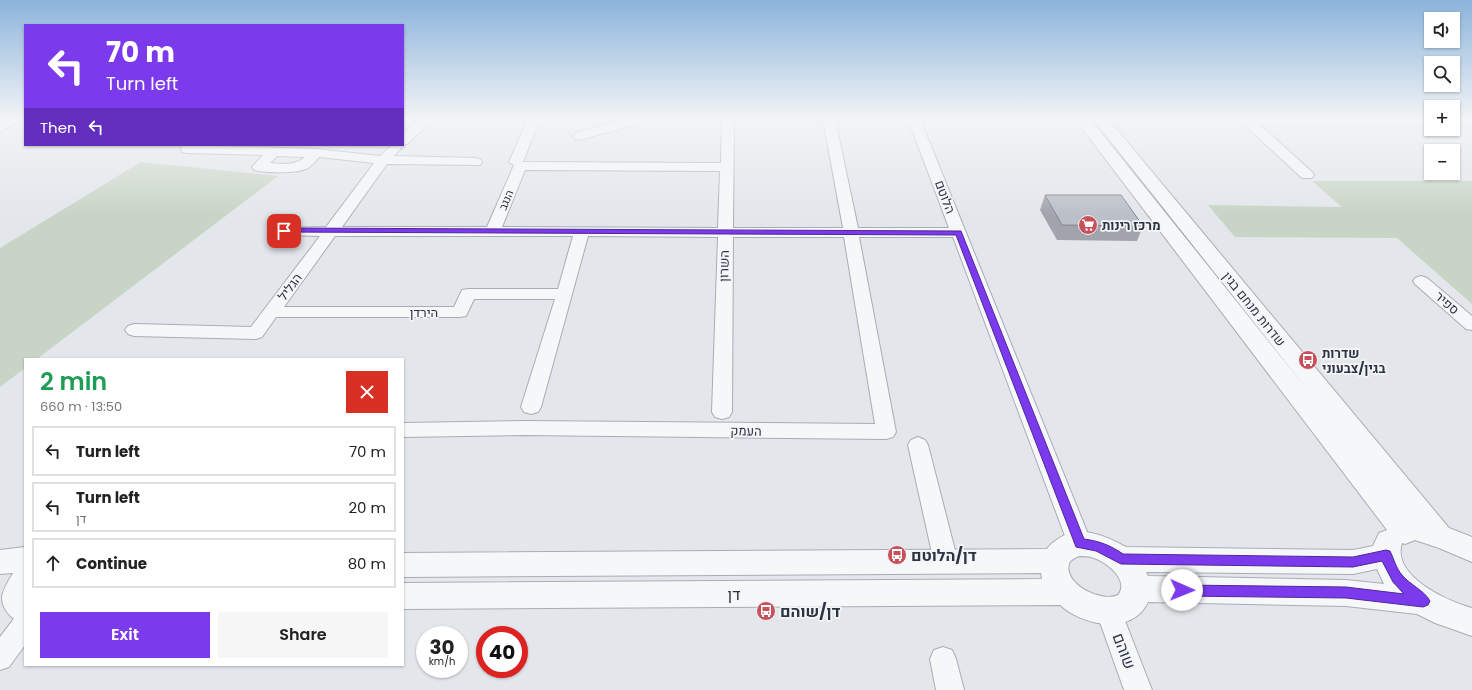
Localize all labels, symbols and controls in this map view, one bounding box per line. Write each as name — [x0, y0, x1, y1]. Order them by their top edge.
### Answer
map controls — [1424, 12, 1460, 180]
button: sound — [1424, 12, 1460, 48]
text: 70 m — [106, 33, 175, 72]
icon: left — [40, 40, 92, 92]
button: search — [1424, 56, 1460, 92]
text: Turn left — [106, 71, 178, 96]
button: + — [1424, 100, 1460, 136]
icon: left — [85, 116, 107, 138]
text: Then — [40, 117, 77, 138]
button: − — [1424, 144, 1460, 180]
street label: הלוטם — [930, 178, 960, 216]
street label: הנגב — [495, 187, 517, 213]
pin — [267, 214, 301, 248]
supermarket icon: מרכז רינות — [1077, 214, 1099, 236]
place label: מרכז רינות — [1102, 216, 1161, 235]
icon: arrive — [273, 220, 295, 242]
street label: השרון — [714, 250, 734, 282]
street label: שדרות מנחם בגין — [1218, 268, 1290, 350]
street label: הגליל — [273, 269, 307, 305]
street label: ספיר — [1431, 287, 1463, 319]
street label: הירדן — [410, 303, 438, 322]
place label: שדרות בגין/צבעוני — [1322, 344, 1386, 378]
bus stop icon: שדרות בגין/צבעוני — [1297, 349, 1319, 371]
text: 2 min — [40, 365, 107, 398]
button: close — [346, 371, 388, 413]
text: 660 m · 13:50 — [40, 397, 122, 416]
street label: העמק — [730, 421, 762, 441]
icon: left — [42, 440, 64, 462]
text: Turn left — [76, 441, 140, 462]
text: 70 m — [349, 441, 386, 462]
text: Turn left — [76, 487, 140, 508]
icon: left — [42, 496, 64, 518]
text: 20 m — [348, 497, 386, 518]
text: דן — [76, 509, 87, 528]
bus stop icon: דן/הלוטם — [886, 544, 908, 566]
place label: דן/הלוטם — [911, 544, 977, 567]
icon: ahead — [42, 552, 64, 574]
text: Continue — [76, 553, 147, 574]
text: 80 m — [348, 553, 386, 574]
position arrow — [1161, 569, 1203, 611]
street label: דן — [728, 583, 740, 606]
bus stop icon: דן/שוהם — [755, 600, 777, 622]
place label: דן/שוהם — [780, 600, 841, 623]
button: Exit — [40, 612, 210, 658]
button: Share — [218, 612, 388, 658]
speed limit sign: 40 — [476, 626, 528, 678]
street label: שוהם — [1107, 630, 1141, 672]
text: 30 — [429, 633, 455, 661]
text: km/h — [429, 654, 455, 669]

